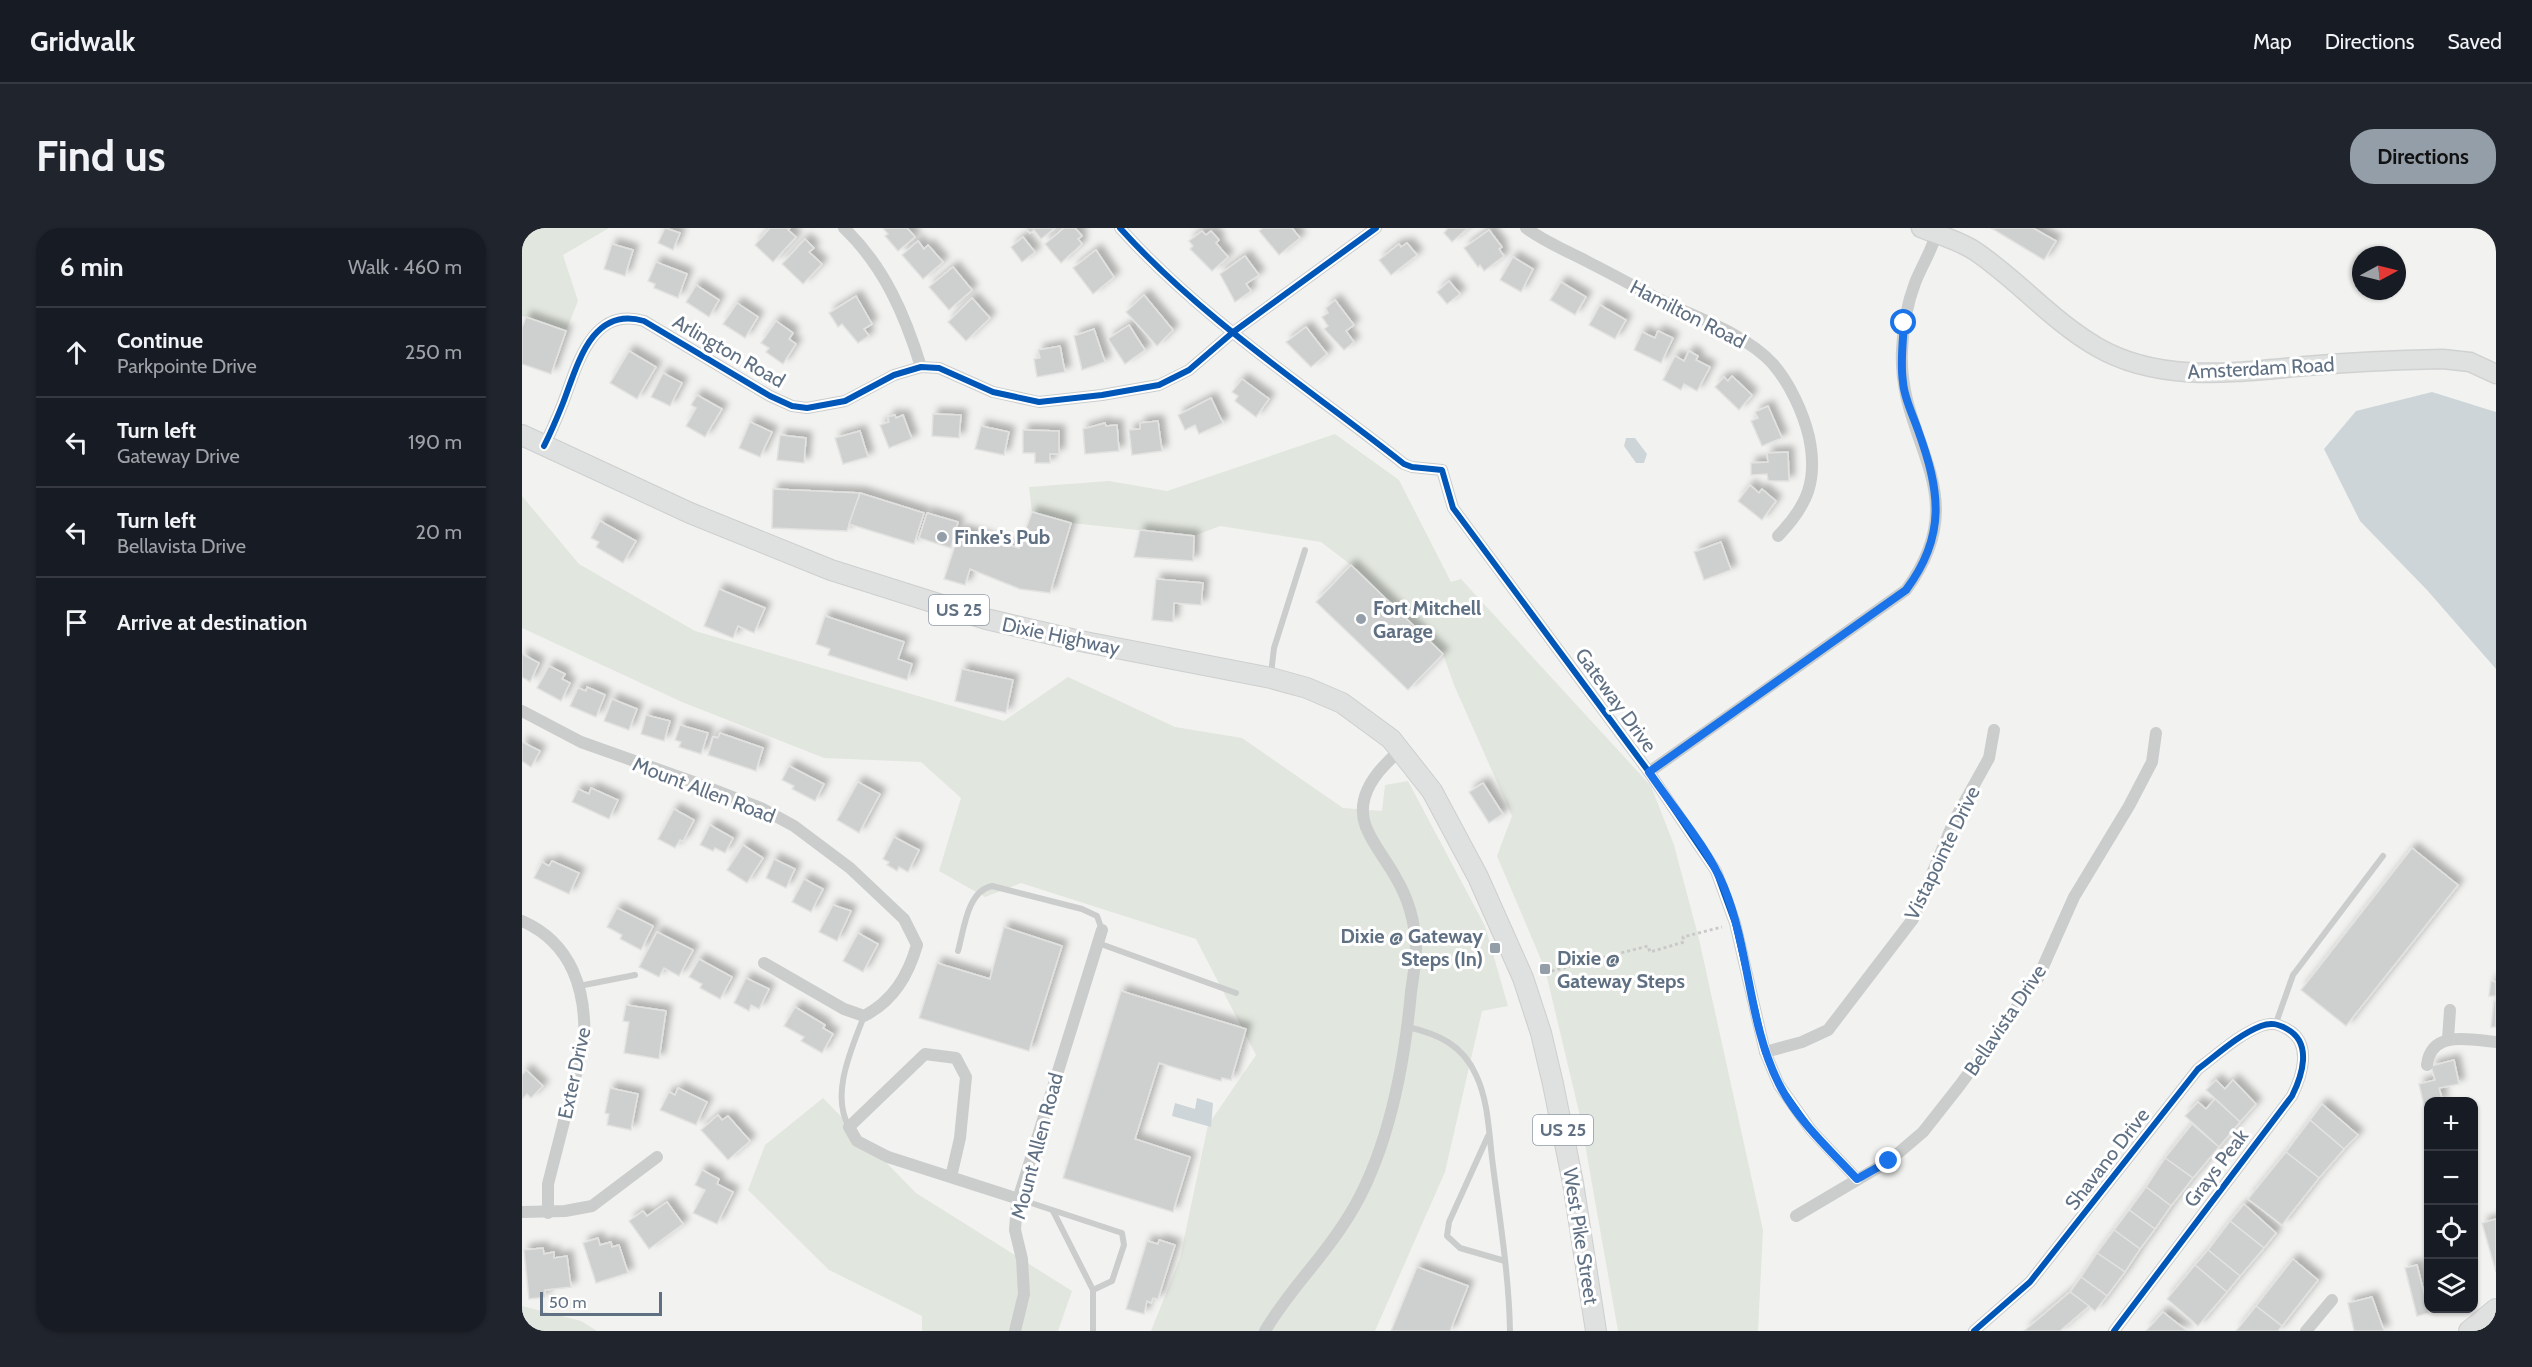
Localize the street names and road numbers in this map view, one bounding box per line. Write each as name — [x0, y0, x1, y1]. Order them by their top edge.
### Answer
street label: Hamilton Road — [1626, 275, 1750, 353]
street label: Arlington Road — [669, 309, 789, 393]
street label: Amsterdam Road — [2187, 352, 2335, 384]
road number: US 25 — [929, 595, 989, 625]
street label: Dixie Highway — [1000, 612, 1122, 660]
street label: Gateway Drive — [1570, 643, 1662, 757]
street label: Mount Allen Road — [629, 752, 779, 828]
street label: Vistapointe Drive — [1899, 782, 1985, 924]
street label: Bellavista Drive — [1959, 960, 2051, 1080]
street label: Exter Drive — [553, 1025, 595, 1121]
street label: Mount Allen Road — [1006, 1070, 1068, 1222]
street label: Shavano Drive — [2060, 1103, 2154, 1215]
road number: US 25 — [1533, 1115, 1593, 1145]
street label: Grays Peak — [2179, 1124, 2253, 1212]
street label: West Pike Street — [1558, 1166, 1604, 1306]

